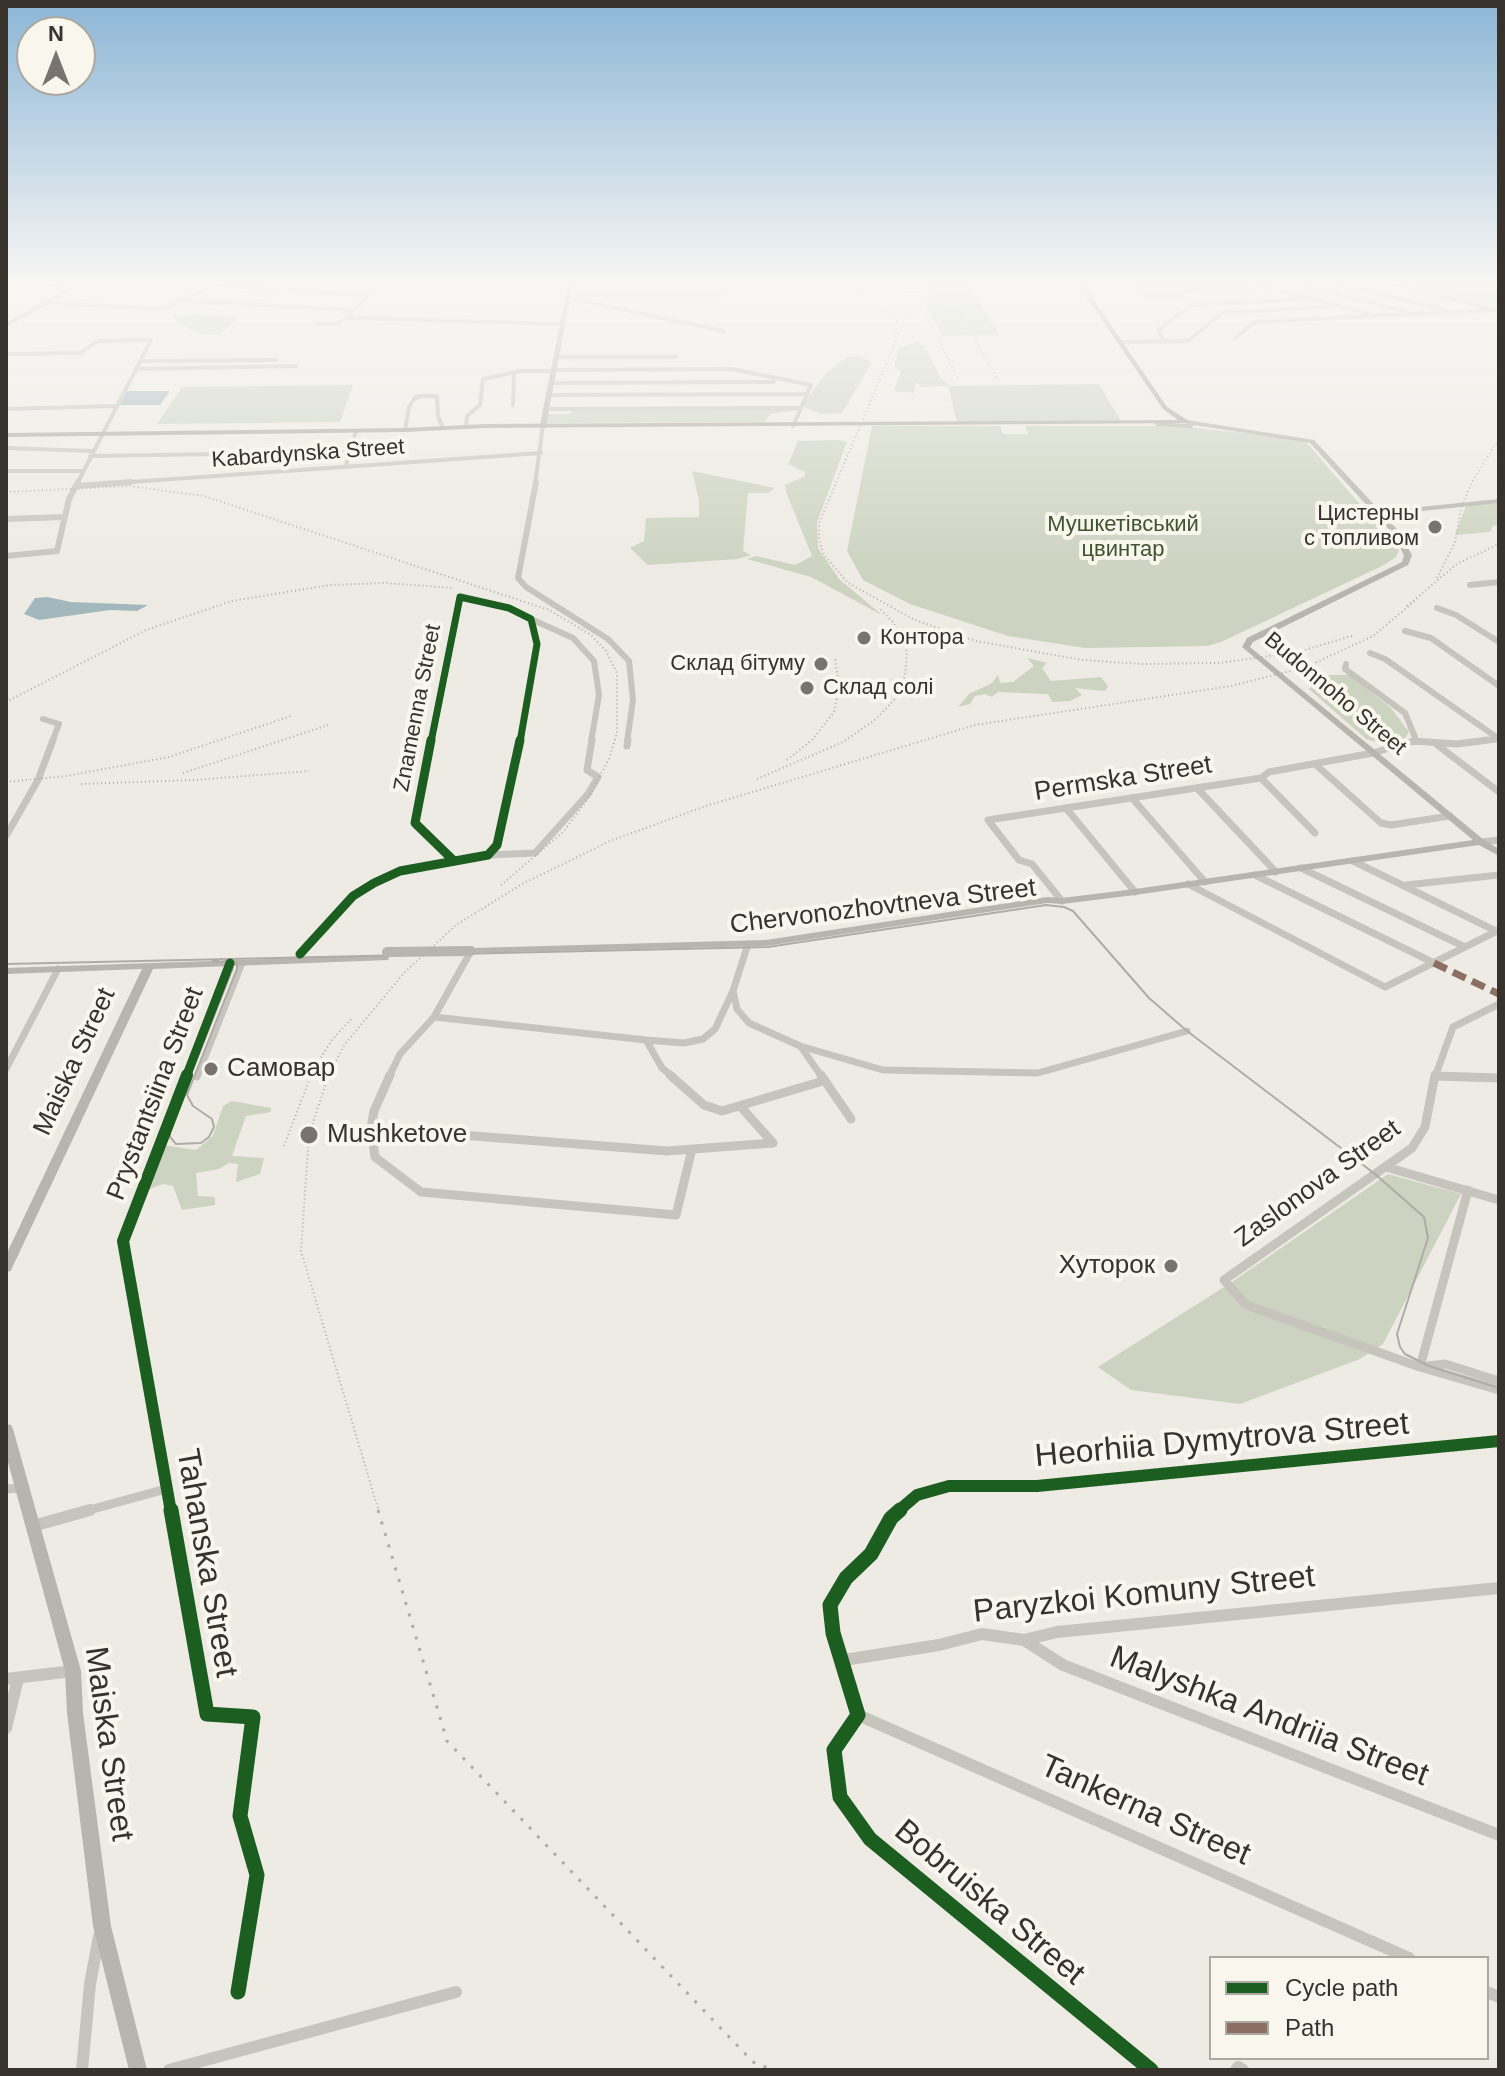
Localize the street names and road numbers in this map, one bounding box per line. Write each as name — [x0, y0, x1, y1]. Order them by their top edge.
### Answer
street label: Kabardynska Street — [211, 434, 405, 474]
street label: Znamenna Street — [389, 622, 447, 794]
street label: Budonnoho Street — [1259, 627, 1411, 761]
street label: Permska Street — [1032, 750, 1214, 808]
street label: Chervonozhovtneva Street — [728, 873, 1038, 941]
street label: Maiska Street — [27, 983, 123, 1141]
street label: Prystantsiina Street — [101, 983, 211, 1205]
street label: Zaslonova Street — [1229, 1114, 1407, 1254]
street label: Heorhiia Dymytrova Street — [1033, 1406, 1411, 1476]
street label: Tahanska Street — [167, 1446, 245, 1680]
street label: Paryzkoi Komuny Street — [971, 1558, 1317, 1632]
street label: Malyshka Andriia Street — [1104, 1639, 1434, 1795]
street label: Maiska Street — [75, 1644, 141, 1844]
street label: Tankerna Street — [1034, 1748, 1256, 1874]
street label: Bobruiska Street — [886, 1812, 1092, 1994]

